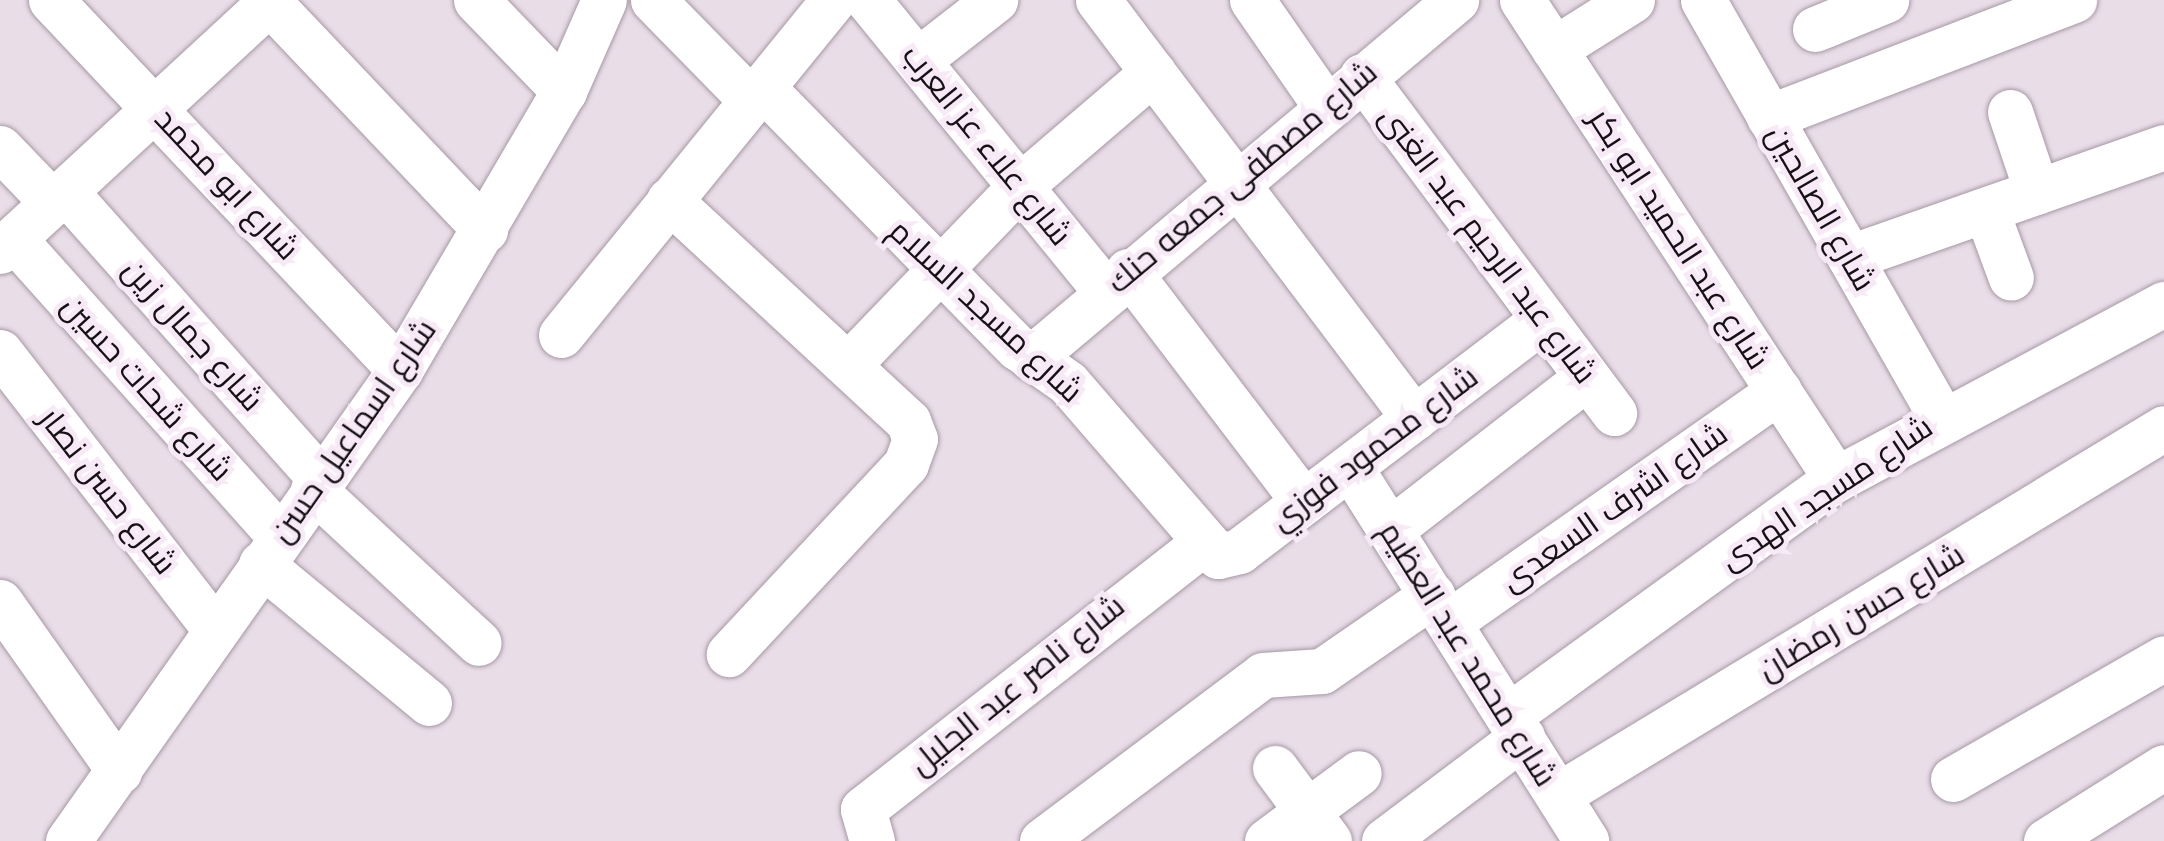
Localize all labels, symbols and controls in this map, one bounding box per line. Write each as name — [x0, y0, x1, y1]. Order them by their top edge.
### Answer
street label: شارع علاء عز العرب — [894, 37, 1080, 253]
street label: شارع مصطفى جمعه حنك — [1099, 53, 1385, 301]
street label: شارع عبد الرحيم عبد الغنى — [1371, 99, 1605, 391]
street label: شارع ابو محمد — [147, 100, 307, 268]
street label: شارع عبد الحميد ابو بكر — [1580, 102, 1778, 376]
street label: شارع الصالحين — [1758, 118, 1884, 298]
street label: شارع مسجد السلام — [881, 211, 1091, 411]
street label: شارع جمال زين — [115, 251, 271, 419]
street label: شارع شحات حسين — [53, 287, 241, 489]
street label: شارع اسماعيل حسن — [262, 312, 444, 550]
street label: شارع محمود فوزي — [1263, 357, 1485, 539]
street label: شارع حسن نصار — [31, 400, 185, 582]
street label: شارع مسجد الهدى — [1712, 408, 1940, 578]
street label: شارع اشرف السعدى — [1493, 414, 1735, 600]
street label: شارع محمد عبد العظيم — [1371, 515, 1565, 793]
street label: شارع حسن رمضان — [1751, 535, 1971, 689]
street label: شارع ناصر عبد الجليل — [902, 587, 1132, 783]

